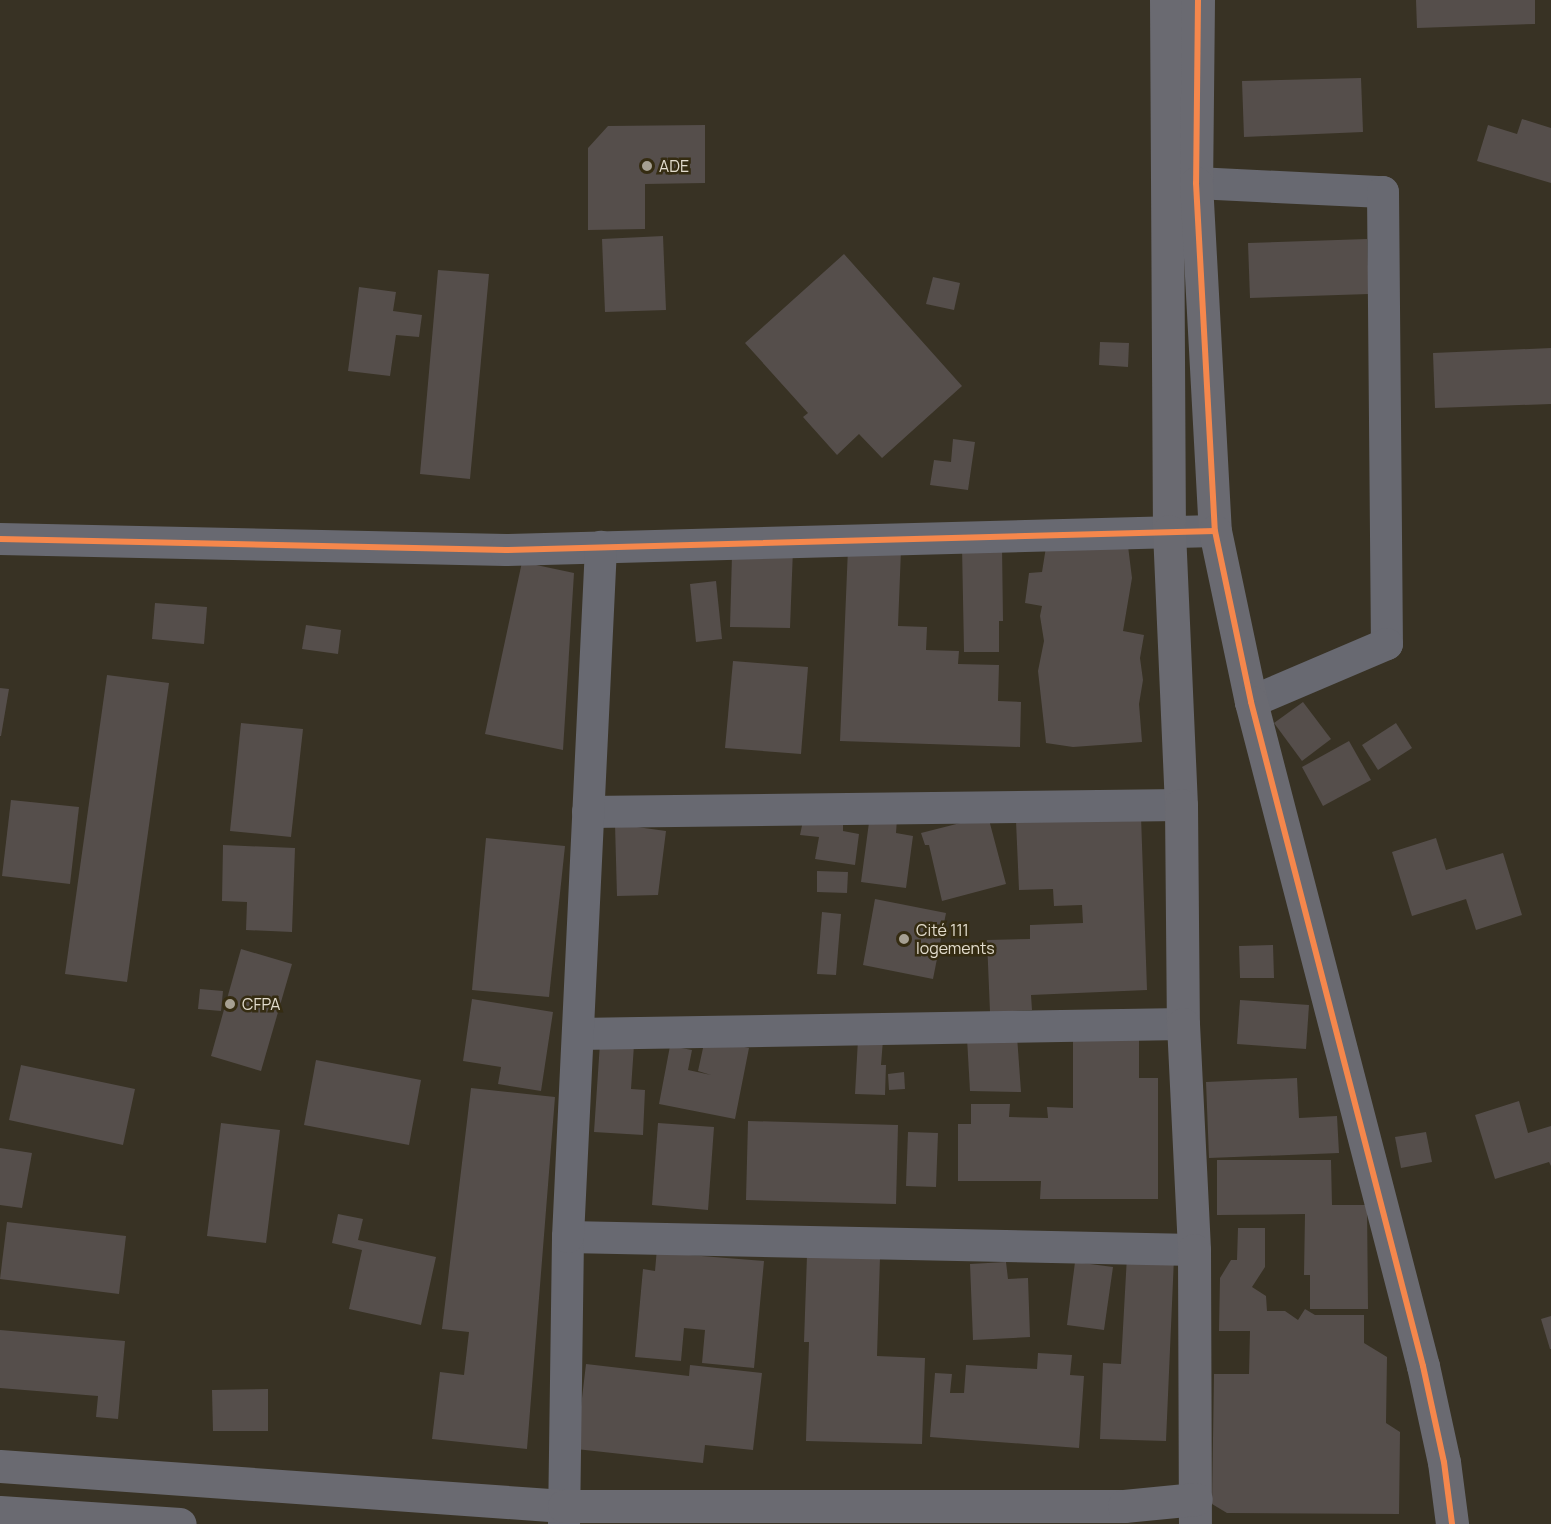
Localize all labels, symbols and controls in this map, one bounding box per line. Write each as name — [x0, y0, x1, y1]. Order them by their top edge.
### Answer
place label: ADE — [659, 156, 689, 176]
marker: ADE — [640, 159, 654, 173]
place label: Cité 111 logements — [916, 920, 995, 958]
marker: Cité 111 logements — [897, 932, 911, 946]
place label: CFPA — [242, 994, 281, 1014]
marker: CFPA — [223, 997, 237, 1011]

